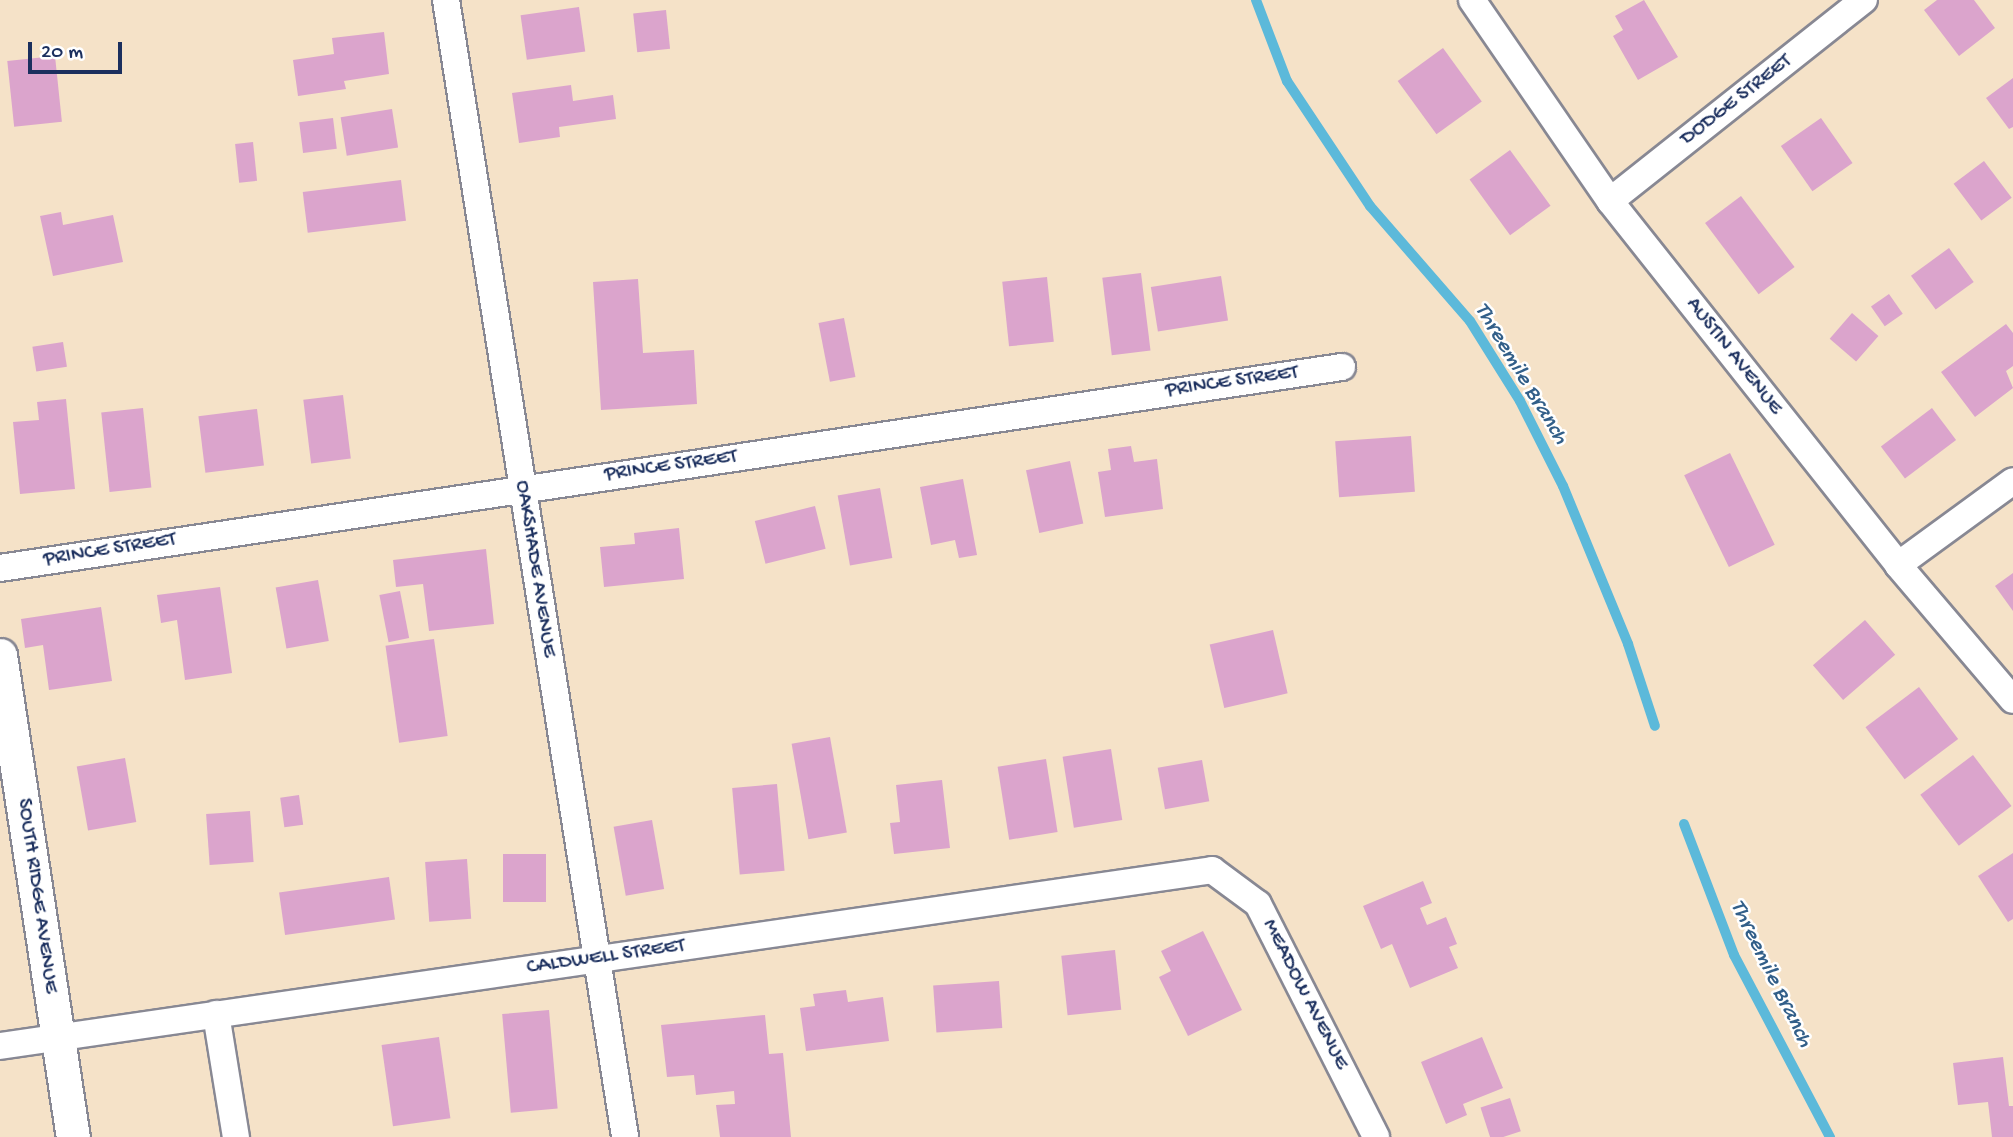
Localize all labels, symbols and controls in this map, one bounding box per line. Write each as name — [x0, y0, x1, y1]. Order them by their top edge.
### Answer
scale bar — [32, 28, 126, 72]
text: 20 m — [41, 41, 83, 66]
street label: DODGE STREET — [1676, 50, 1798, 152]
street label: AUSTIN AVENUE — [1679, 293, 1787, 421]
water label: Threemile Branch — [1467, 298, 1573, 450]
street label: PRINCE STREET — [1164, 361, 1300, 405]
street label: PRINCE STREET — [603, 445, 739, 489]
street label: OAKSHADE AVENUE — [508, 479, 560, 659]
street label: PRINCE STREET — [42, 528, 178, 574]
street label: SOUTH RIDGE AVENUE — [10, 797, 62, 995]
water label: Threemile Branch — [1722, 896, 1818, 1052]
street label: MEADOW AVENUE — [1255, 916, 1353, 1074]
street label: CALDWELL STREET — [525, 934, 687, 982]

